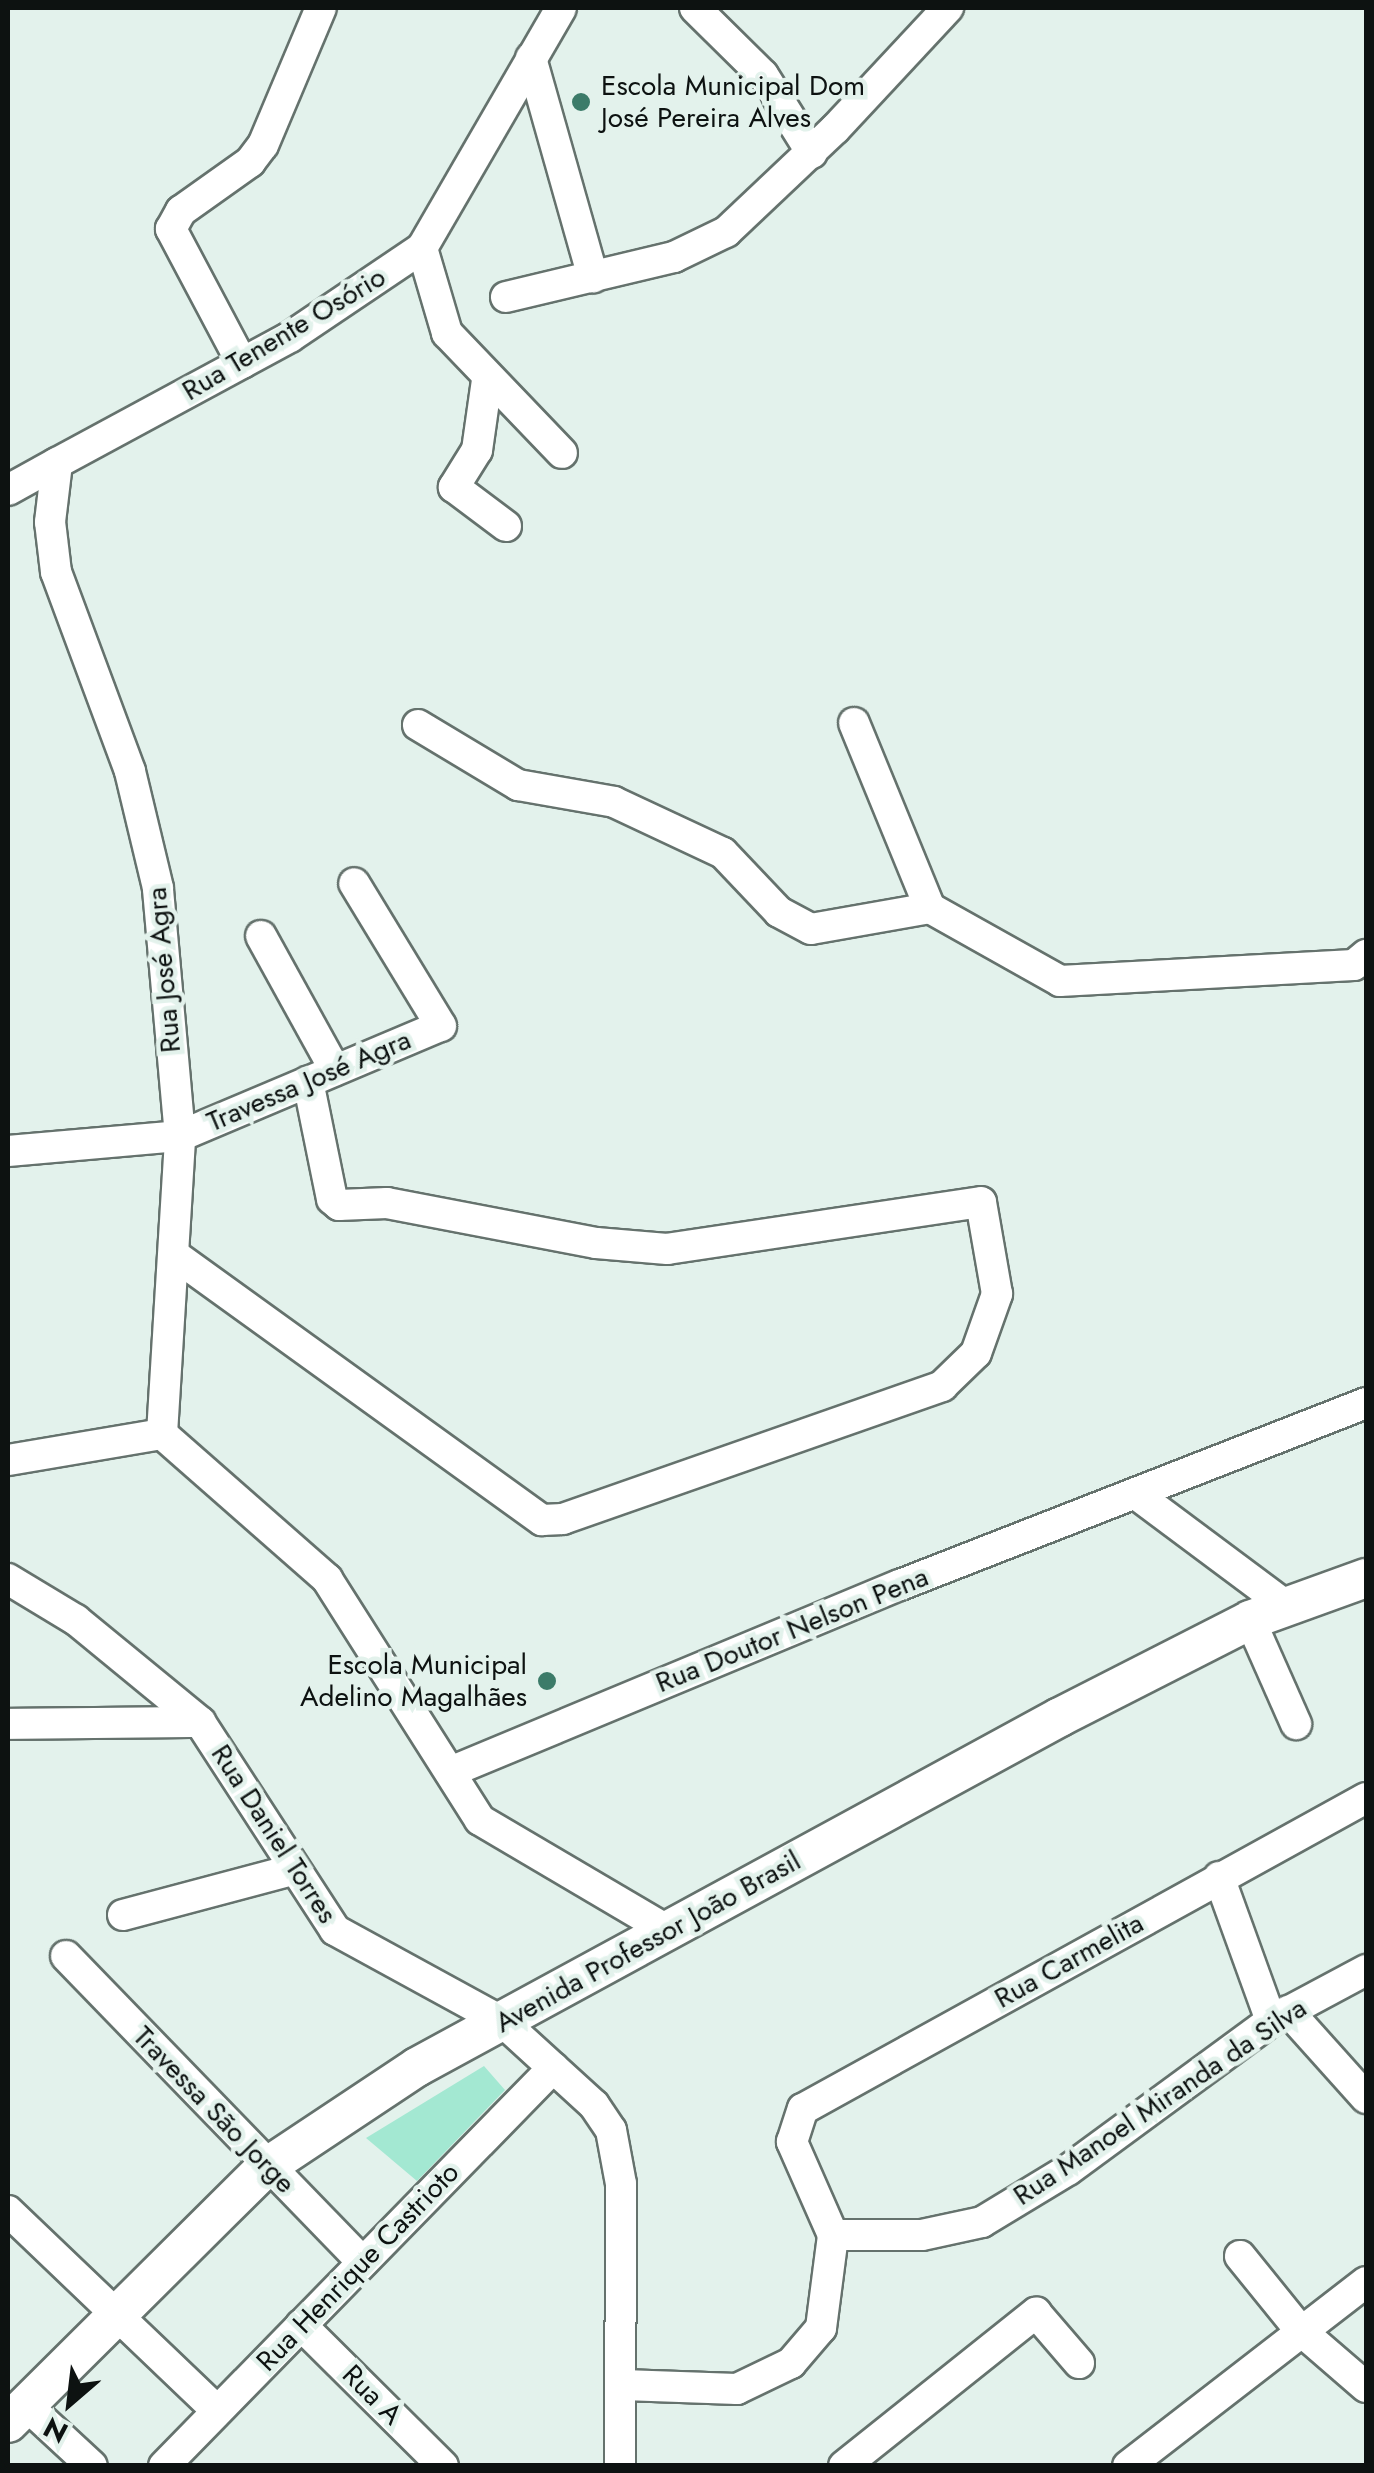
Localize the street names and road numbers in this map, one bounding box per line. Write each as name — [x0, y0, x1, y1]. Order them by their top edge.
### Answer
street label: Rua Tenente Osório — [176, 260, 392, 408]
street label: Rua José Agra — [140, 886, 188, 1054]
street label: Travessa José Agra — [202, 1023, 416, 1139]
street label: Rua Doutor Nelson Pena — [651, 1560, 933, 1700]
street label: Rua Daniel Torres — [204, 1738, 344, 1930]
street label: Avenida Professor João Brasil — [490, 1844, 806, 2040]
street label: Rua Carmelita — [989, 1906, 1149, 2016]
street label: Rua Manoel Miranda da Silva — [1007, 1991, 1313, 2213]
street label: Travessa São Jorge — [126, 2020, 302, 2200]
street label: Rua Henrique Castrioto — [250, 2156, 466, 2378]
street label: Rua A — [335, 2358, 409, 2432]

